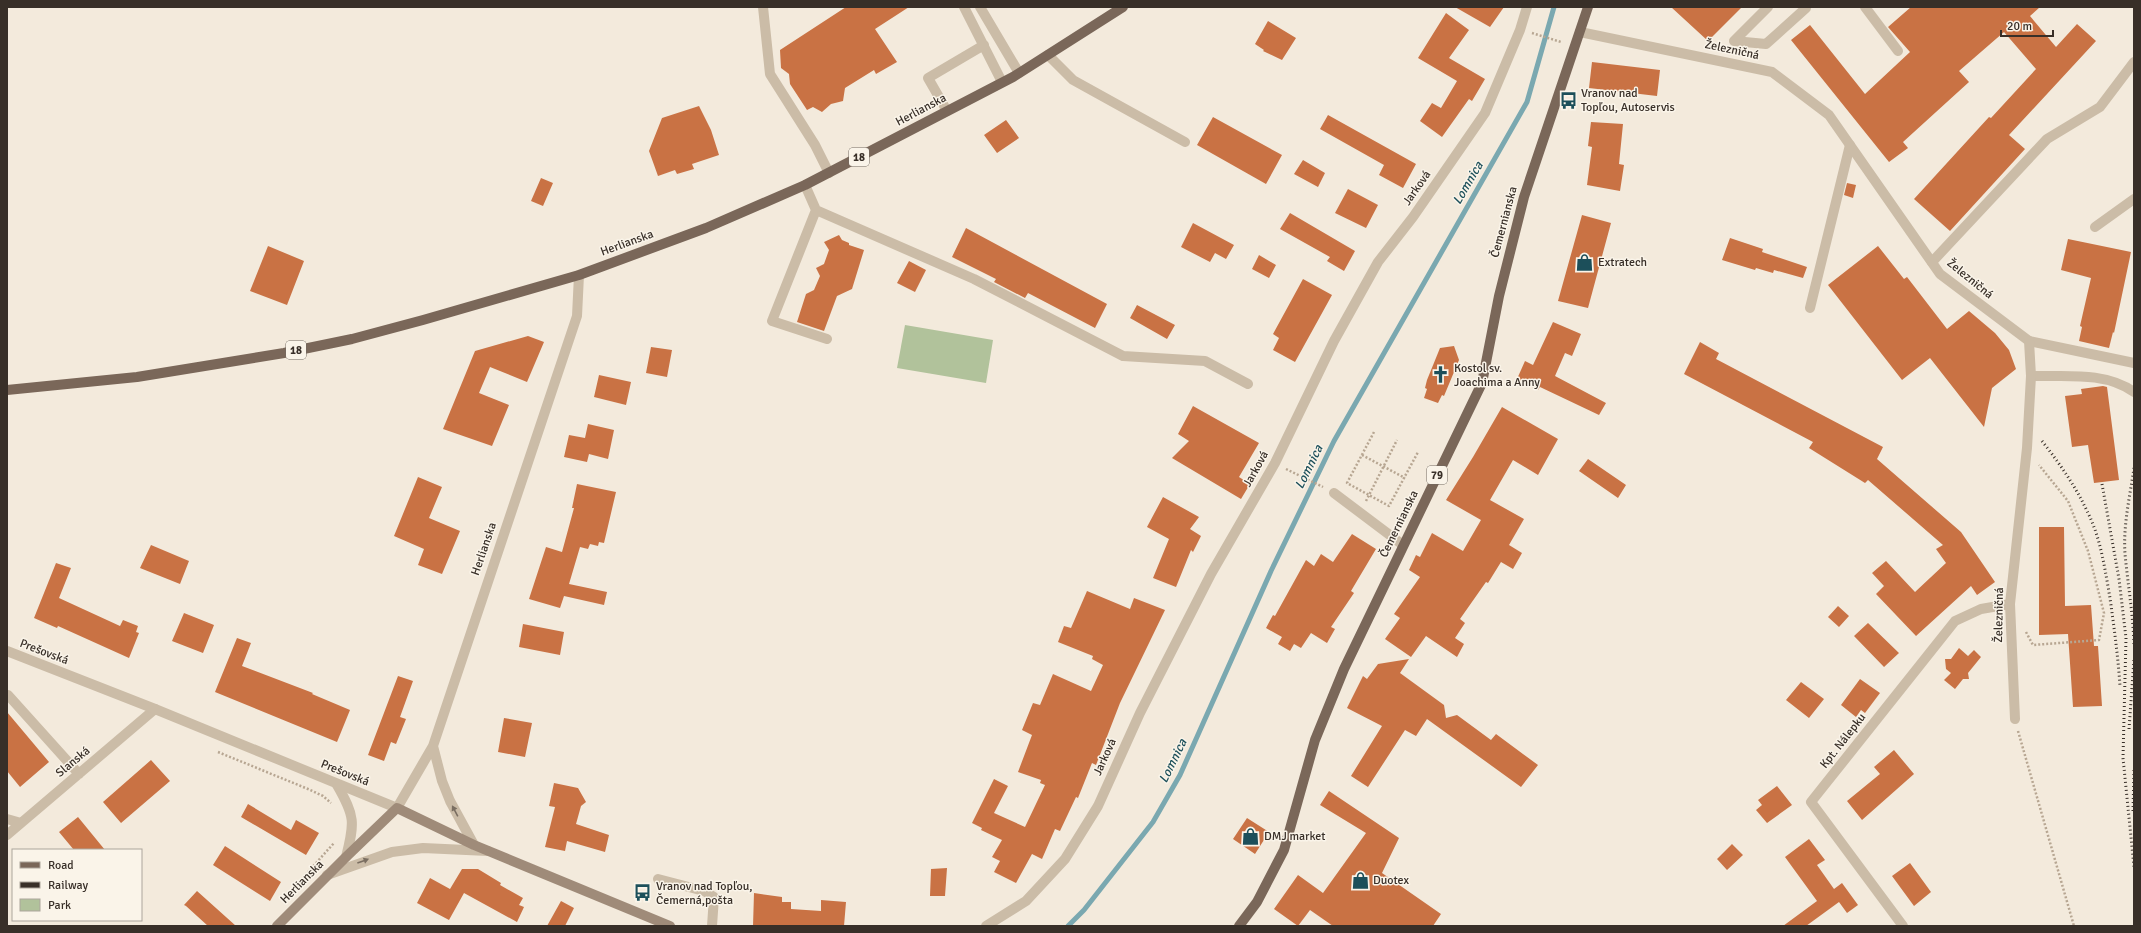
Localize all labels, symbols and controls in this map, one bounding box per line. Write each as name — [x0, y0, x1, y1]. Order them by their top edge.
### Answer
scale bar — [2001, 12, 2053, 38]
text: 20 m — [2007, 19, 2032, 34]
street label: Železničná — [1703, 37, 1761, 63]
place label: Vranov nad Topľou, Autoservis — [1581, 86, 1675, 115]
street label: Herlianska — [893, 90, 949, 130]
bus stop icon: Vranov nad Topľou, Autoservis — [1558, 90, 1578, 110]
road number: 18 — [849, 148, 869, 166]
water label: Lomnica — [1449, 158, 1487, 207]
street label: Jarková — [1400, 168, 1434, 208]
street label: Čemernianska — [1487, 185, 1521, 259]
street label: Herlianska — [598, 227, 656, 259]
shop icon: Extratech — [1575, 252, 1595, 272]
place label: Extratech — [1598, 255, 1647, 270]
street label: Železničná — [1944, 256, 1996, 302]
road number: 18 — [286, 341, 306, 359]
place label: Kostol sv. Joachima a Anny — [1454, 361, 1540, 390]
church icon: Kostol sv. Joachima a Anny — [1431, 365, 1451, 385]
water label: Lomnica — [1292, 442, 1327, 492]
street label: Jarková — [1240, 448, 1272, 490]
road number: 79 — [1427, 466, 1447, 484]
street label: Čemernianska — [1376, 488, 1422, 560]
street label: Herlianska — [468, 520, 500, 578]
street label: Železničná — [1991, 587, 2007, 643]
street label: Prešovská — [17, 636, 71, 668]
street label: Kpt. Nálepku — [1817, 710, 1869, 772]
street label: Jarková — [1090, 736, 1120, 778]
water label: Lomnica — [1156, 736, 1191, 786]
street label: Slanská — [53, 743, 93, 781]
street label: Prešovská — [319, 756, 371, 790]
one-way arrow — [452, 805, 459, 816]
shop icon: DMJ market — [1241, 826, 1261, 846]
place label: DMJ market — [1264, 829, 1326, 844]
legend — [12, 849, 142, 921]
street label: Herlianska — [277, 857, 327, 907]
text: Road — [48, 858, 74, 873]
one-way arrow — [358, 858, 370, 864]
shop icon: Duotex — [1350, 870, 1370, 890]
place label: Duotex — [1373, 873, 1410, 888]
text: Railway — [48, 878, 88, 893]
place label: Vranov nad Topľou, Čemerná,pošta — [656, 879, 752, 908]
bus stop icon: Vranov nad Topľou, Čemerná,pošta — [633, 883, 653, 903]
text: Park — [48, 898, 71, 913]

